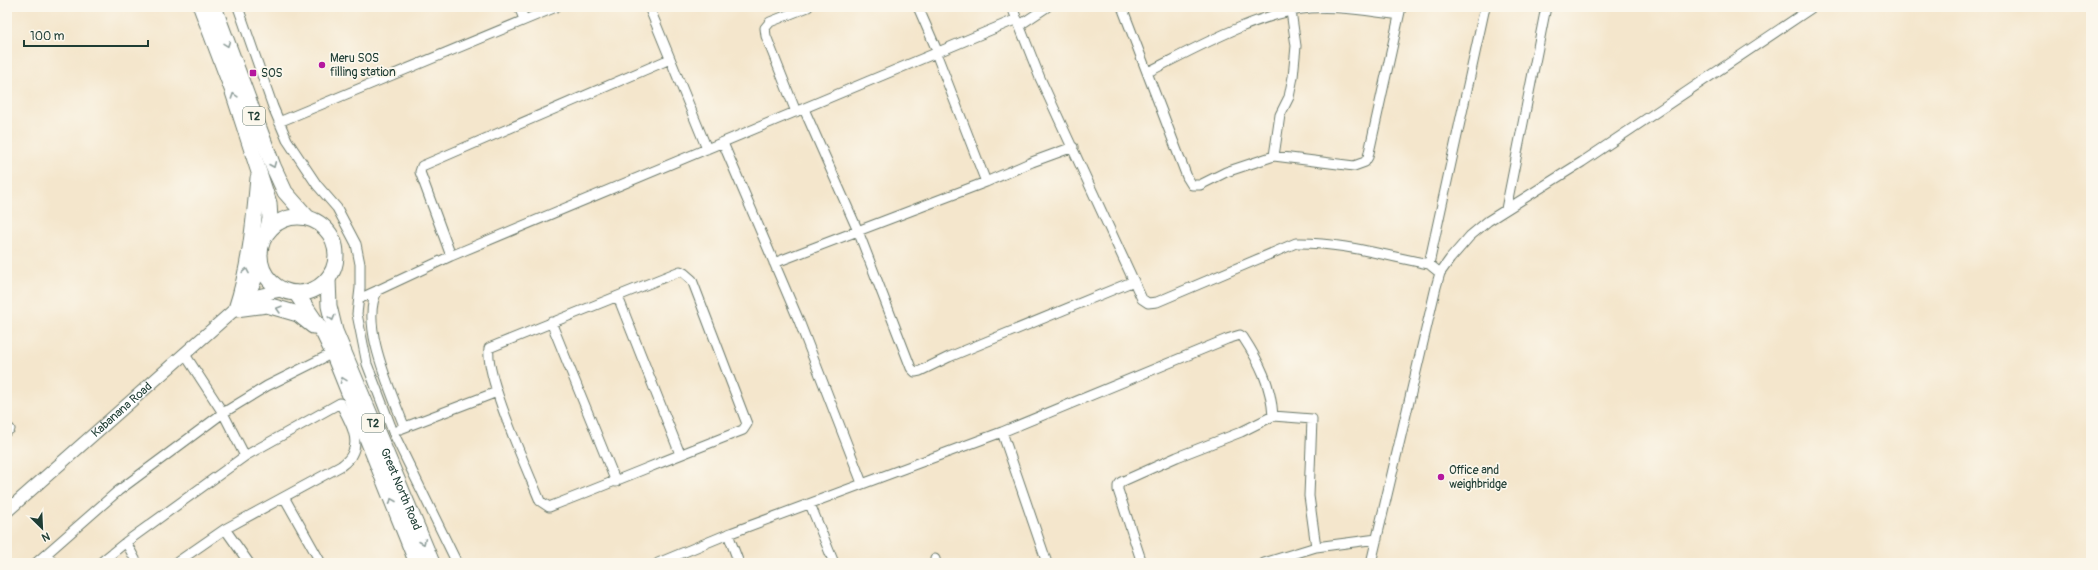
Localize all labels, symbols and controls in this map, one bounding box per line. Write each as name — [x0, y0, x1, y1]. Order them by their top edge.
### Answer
scale bar — [24, 22, 148, 48]
text: 100 m — [30, 29, 65, 44]
one-way arrow — [223, 40, 231, 47]
place label: Meru SOS filling station — [330, 51, 396, 80]
marker: Meru SOS filling station — [317, 60, 327, 70]
place label: SOS — [261, 66, 283, 81]
marker: SOS — [248, 68, 258, 78]
one-way arrow — [230, 92, 239, 99]
road number: T2 — [243, 107, 265, 125]
one-way arrow — [268, 161, 276, 169]
one-way arrow — [241, 268, 250, 274]
one-way arrow — [276, 305, 283, 314]
one-way arrow — [327, 314, 335, 321]
one-way arrow — [340, 377, 348, 384]
street label: Kabanana Road — [89, 379, 155, 441]
road number: T2 — [362, 414, 384, 432]
street label: Great North Road — [377, 446, 424, 533]
place label: Office and weighbridge — [1449, 463, 1507, 492]
marker: Office and weighbridge — [1436, 472, 1446, 482]
one-way arrow — [389, 497, 397, 505]
north arrow — [22, 508, 62, 548]
text: N — [39, 529, 52, 544]
one-way arrow — [418, 538, 426, 545]

